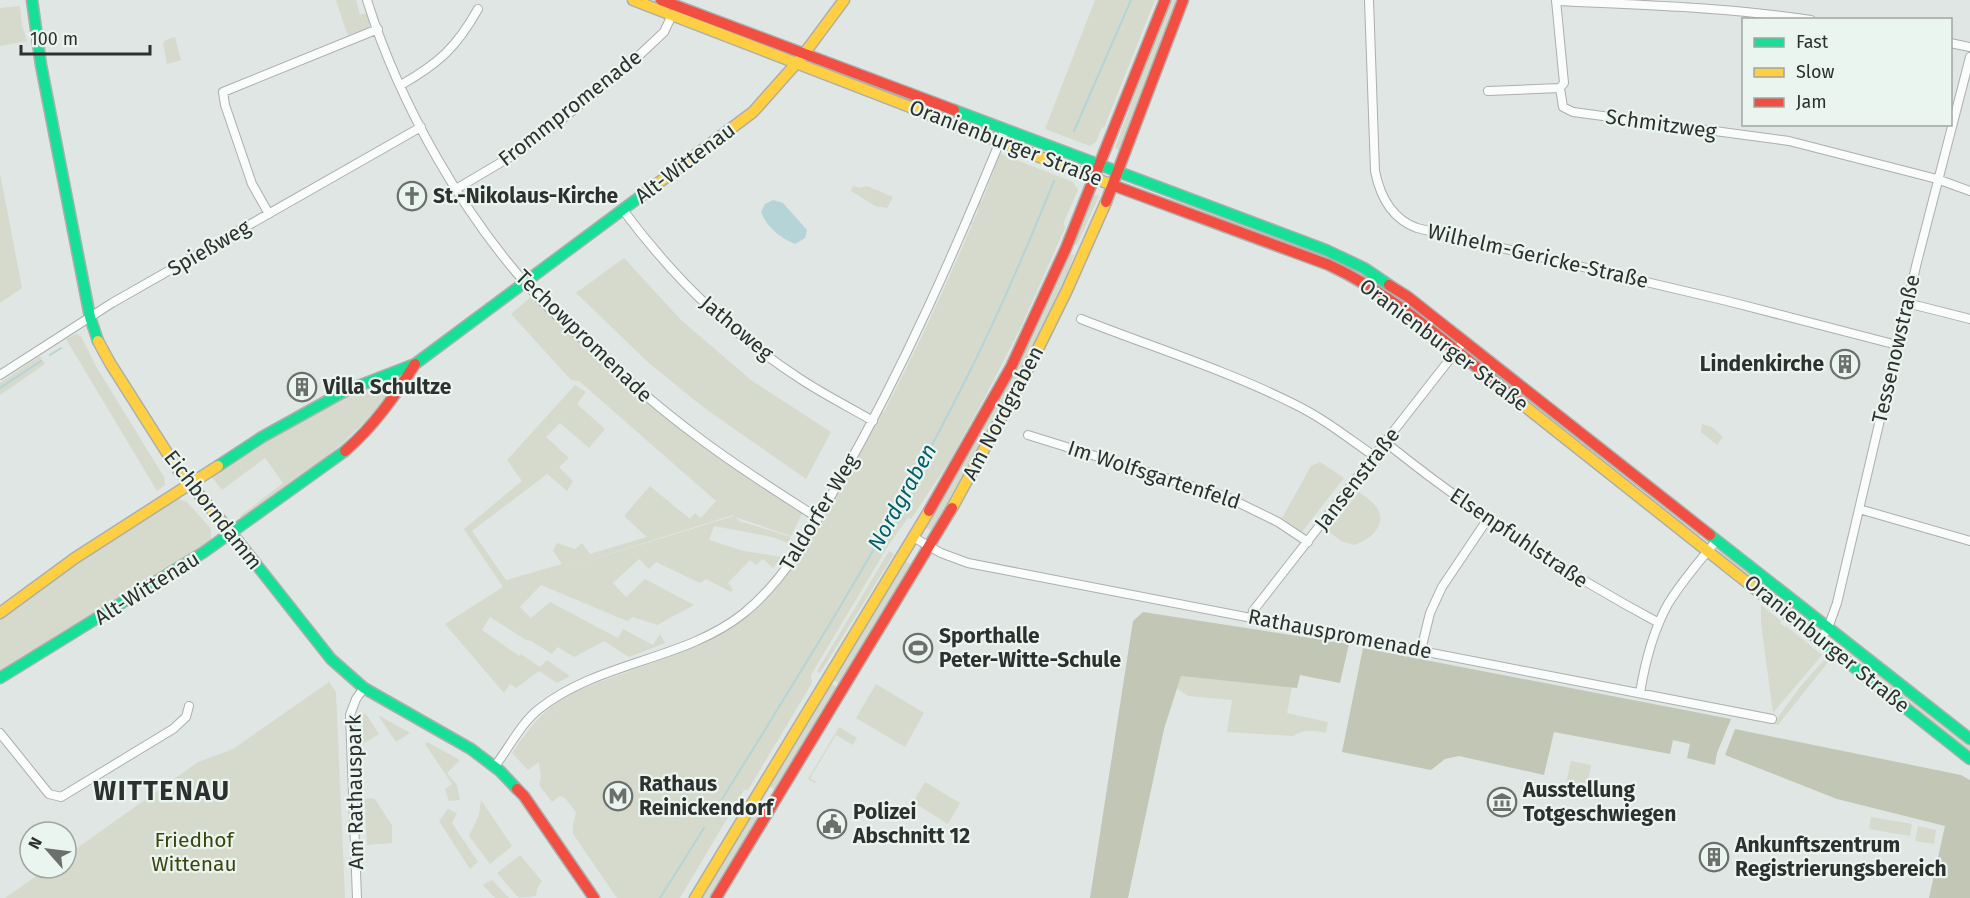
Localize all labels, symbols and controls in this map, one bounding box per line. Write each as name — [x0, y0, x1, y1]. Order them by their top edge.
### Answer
scale bar — [21, 18, 150, 56]
legend — [1742, 18, 1952, 126]
text: 100 m — [30, 28, 78, 50]
text: Fast — [1796, 31, 1829, 53]
street label: Frommpromenade — [493, 44, 647, 172]
text: Slow — [1796, 61, 1835, 83]
text: Jam — [1796, 91, 1827, 113]
street label: Oranienburger Straße — [906, 94, 1106, 192]
street label: Schmitzweg — [1604, 103, 1718, 145]
street label: Alt-Wittenau — [630, 117, 740, 209]
church icon: St.-Nikolaus-Kirche — [396, 180, 428, 212]
place label: St.-Nikolaus-Kirche — [433, 183, 619, 209]
street label: Spießweg — [163, 214, 255, 282]
street label: Wilhelm-Gericke-Straße — [1425, 218, 1651, 294]
street label: Techowpromenade — [510, 264, 658, 408]
street label: Tessenowstraße — [1866, 272, 1926, 426]
street label: Oranienburger Straße — [1354, 273, 1534, 417]
street label: Jathoweg — [695, 290, 779, 366]
street label: Am Nordgraben — [957, 341, 1049, 485]
building icon: Lindenkirche — [1829, 348, 1861, 380]
place label: Lindenkirche — [1700, 351, 1824, 377]
building icon: Villa Schultze — [286, 371, 318, 403]
place label: Villa Schultze — [322, 374, 452, 400]
street label: Jansenstraße — [1309, 422, 1405, 536]
street label: Im Wolfsgartenfeld — [1064, 435, 1244, 515]
water label: Nordgraben — [862, 439, 942, 555]
street label: Eichborndamm — [158, 445, 268, 575]
street label: Taldorfer Weg — [774, 449, 864, 575]
street label: Elsenpfuhlstraße — [1445, 482, 1593, 594]
street label: Alt-Wittenau — [90, 545, 204, 631]
street label: Oranienburger Straße — [1739, 569, 1915, 719]
street label: Rathauspromenade — [1246, 603, 1434, 665]
place label: Sporthalle Peter-Witte-Schule — [939, 623, 1121, 673]
sports icon: Sporthalle Peter-Witte-Schule — [902, 632, 934, 664]
street label: Am Rathauspark — [341, 714, 369, 870]
place label: Rathaus Reinickendorf — [639, 771, 776, 821]
district label: WITTENAU — [93, 775, 231, 807]
place label: Ausstellung Totgeschwiegen — [1522, 777, 1676, 827]
metro station icon: Rathaus Reinickendorf — [602, 780, 634, 812]
museum icon: Ausstellung Totgeschwiegen — [1486, 786, 1518, 818]
place label: Polizei Abschnitt 12 — [852, 799, 970, 849]
public building icon: Polizei Abschnitt 12 — [816, 808, 848, 840]
north arrow — [18, 820, 78, 880]
park label: Friedhof Wittenau — [151, 827, 237, 877]
place label: Ankunftszentrum Registrierungsbereich — [1734, 832, 1947, 882]
text: N — [24, 834, 46, 852]
building icon: Ankunftszentrum Registrierungsbereich — [1698, 841, 1730, 873]

